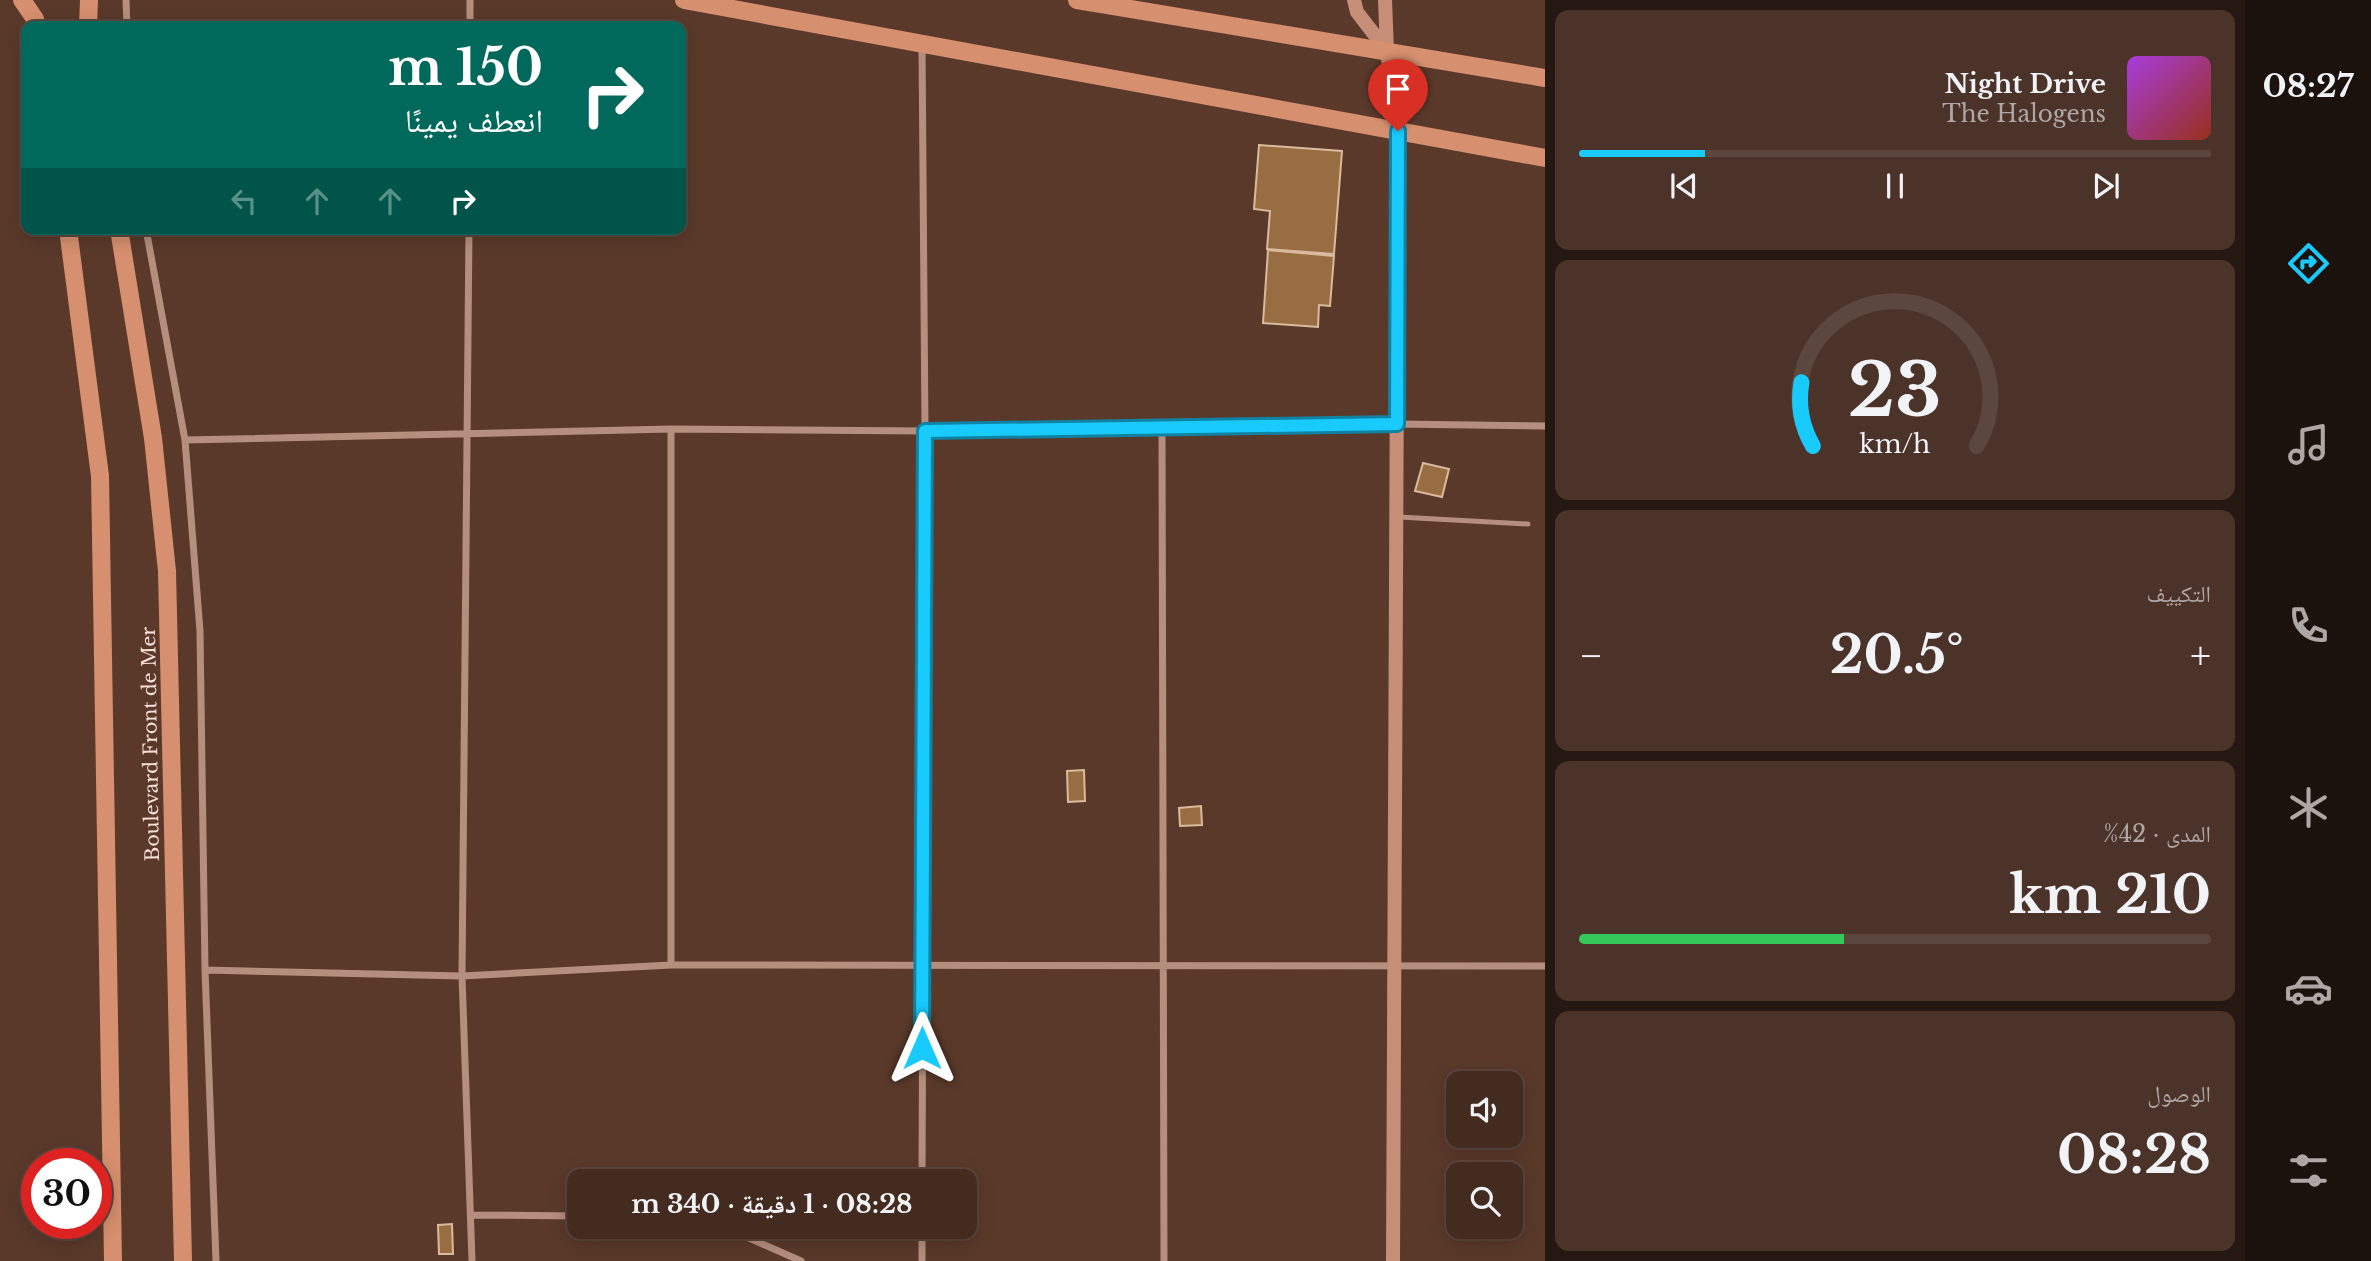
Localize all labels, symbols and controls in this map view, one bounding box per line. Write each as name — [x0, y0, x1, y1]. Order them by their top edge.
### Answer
text: 150 m — [388, 37, 543, 98]
icon: right — [567, 49, 658, 140]
pin — [1368, 59, 1428, 131]
text: 08:27 — [2263, 66, 2353, 106]
text: Night Drive — [1944, 68, 2106, 100]
icon: arrive — [1379, 70, 1417, 108]
text: The Halogens — [1942, 100, 2106, 128]
text: انعطف يمينًا — [405, 101, 543, 141]
icon: previous — [1665, 167, 1703, 205]
icon: pause — [1876, 167, 1914, 205]
icon: next — [2087, 167, 2125, 205]
icon: left — [225, 182, 263, 220]
icon: ahead — [298, 182, 336, 220]
icon: ahead — [371, 182, 409, 220]
icon: right — [444, 182, 482, 220]
icon: directions — [2284, 239, 2333, 288]
text: 23 — [1848, 346, 1942, 437]
icon: music — [2284, 420, 2333, 469]
text: km/h — [1860, 429, 1930, 460]
text: التكييف — [2146, 580, 2211, 608]
icon: phone — [2284, 601, 2333, 650]
text: 20.5° — [1830, 623, 1964, 687]
street label: Boulevard Front de Mer — [137, 627, 164, 861]
text: − — [1579, 632, 1603, 679]
text: + — [2190, 632, 2211, 679]
icon: climate — [2284, 783, 2333, 832]
text: المدى · 42% — [2103, 820, 2211, 848]
text: 210 km — [2009, 863, 2211, 927]
icon: car — [2284, 964, 2333, 1013]
position arrow — [885, 1011, 959, 1085]
map controls — [1446, 1071, 1523, 1239]
button: sound — [1446, 1071, 1523, 1148]
text: الوصول — [2147, 1080, 2211, 1108]
text: 08:28 — [2057, 1123, 2211, 1187]
icon: filters — [2284, 1146, 2333, 1195]
speed limit sign: 30 — [21, 1148, 112, 1239]
button: search — [1446, 1162, 1523, 1239]
text: 08:28 · 1 دقيقة · 340 m — [631, 1188, 913, 1220]

